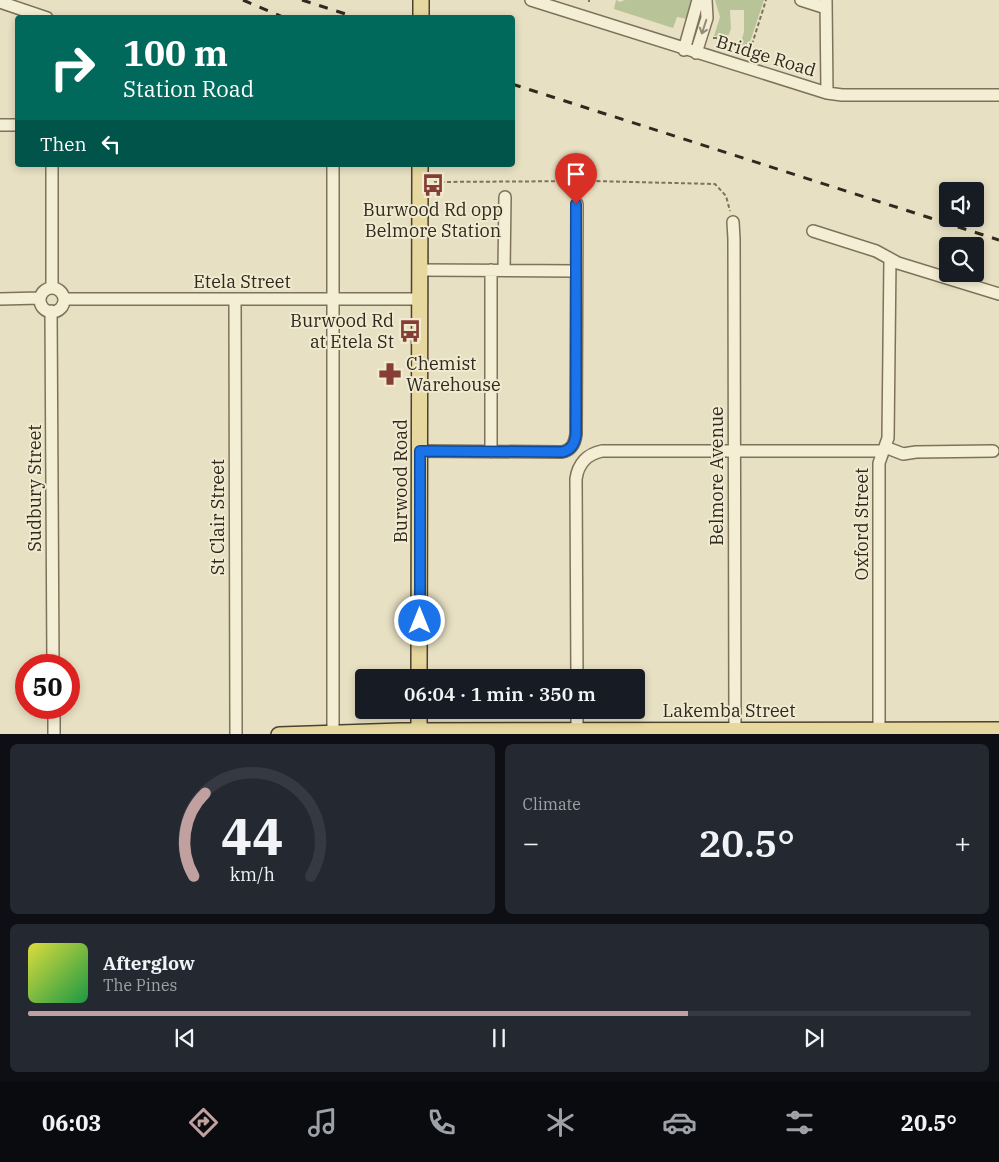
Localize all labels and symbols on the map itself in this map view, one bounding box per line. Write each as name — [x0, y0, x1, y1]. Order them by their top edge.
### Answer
one-way arrow — [699, 19, 709, 35]
street label: Bridge Road — [713, 29, 819, 82]
pin — [555, 153, 597, 204]
bus stop icon: Burwood Rd opp Belmore Station — [420, 172, 446, 198]
place label: Burwood Rd opp Belmore Station — [363, 198, 503, 242]
street label: Etela Street — [193, 270, 291, 293]
place label: Burwood Rd at Etela St — [290, 309, 394, 353]
bus stop icon: Burwood Rd at Etela St — [397, 318, 423, 344]
place label: Chemist Warehouse — [406, 352, 501, 396]
pharmacy icon: Chemist Warehouse — [377, 361, 403, 387]
street label: Belmore Avenue — [705, 406, 728, 546]
street label: Burwood Road — [389, 419, 412, 543]
street label: Sudbury Street — [23, 424, 46, 552]
street label: St Clair Street — [206, 459, 229, 575]
street label: Oxford Street — [850, 468, 873, 580]
position arrow — [393, 594, 445, 646]
speed limit sign: 50 — [15, 654, 80, 719]
street label: Lakemba Street — [662, 699, 796, 722]

